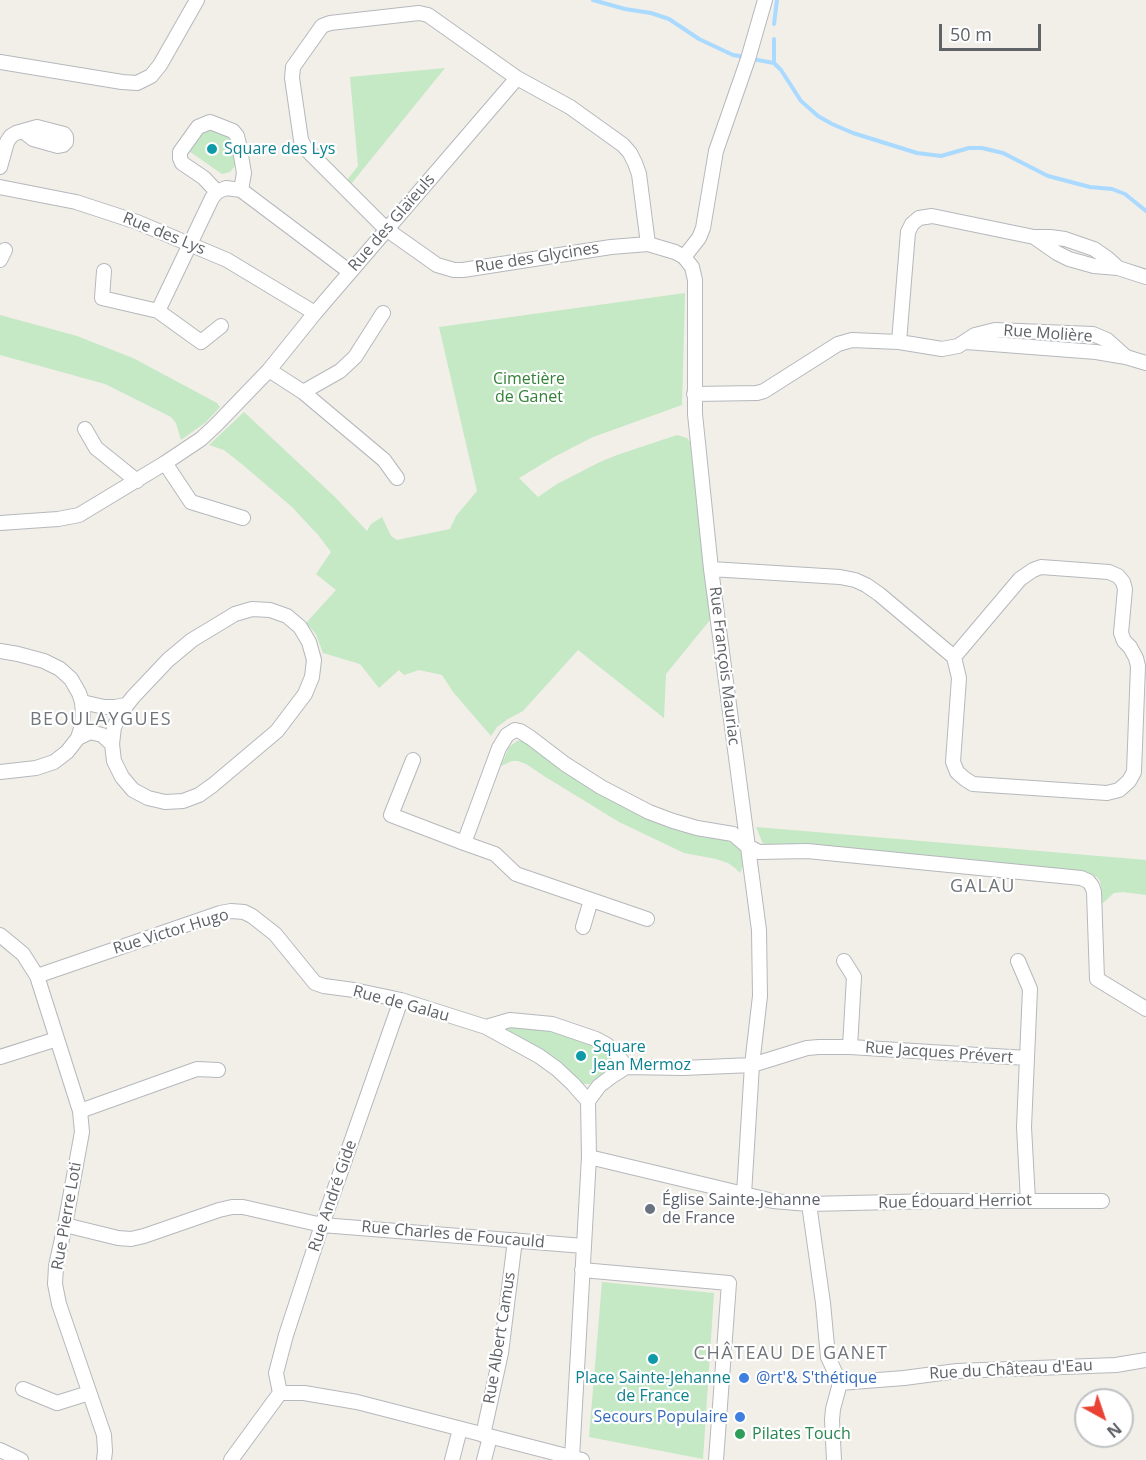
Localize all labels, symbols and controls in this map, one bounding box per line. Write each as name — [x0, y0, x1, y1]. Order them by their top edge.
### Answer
scale bar — [942, 12, 1044, 50]
text: 50 m — [950, 22, 992, 46]
place label: Square des Lys — [224, 139, 335, 159]
marker: Square des Lys — [205, 142, 219, 156]
street label: Rue des Glaïeuls — [345, 170, 439, 276]
street label: Rue des Lys — [120, 209, 208, 259]
street label: Rue des Glycines — [474, 239, 600, 277]
street label: Rue Molière — [1003, 321, 1093, 347]
park label: Cimetière de Ganet — [493, 369, 565, 407]
street label: Rue François Mauriac — [705, 586, 743, 746]
district label: BEOULAYGUES — [30, 709, 172, 731]
district label: GALAU — [950, 876, 1016, 898]
street label: Rue Victor Hugo — [111, 905, 231, 959]
street label: Rue de Galau — [351, 982, 451, 1026]
place label: Square Jean Mermoz — [593, 1037, 691, 1075]
street label: Rue Jacques Prévert — [864, 1038, 1014, 1068]
marker: Square Jean Mermoz — [574, 1049, 588, 1063]
street label: Rue André Gide — [305, 1138, 361, 1254]
street label: Rue Pierre Loti — [48, 1160, 86, 1272]
place label: Église Sainte-Jehanne de France — [662, 1190, 820, 1228]
street label: Rue Édouard Herriot — [878, 1191, 1032, 1213]
marker: Église Sainte-Jehanne de France — [643, 1202, 657, 1216]
street label: Rue Charles de Foucauld — [361, 1217, 545, 1253]
street label: Rue Albert Camus — [480, 1271, 520, 1405]
district label: CHÂTEAU DE GANET — [694, 1343, 888, 1365]
marker: Place Sainte-Jehanne de France — [646, 1352, 660, 1366]
street label: Rue du Château d'Eau — [929, 1356, 1093, 1384]
place label: Place Sainte-Jehanne de France — [575, 1368, 731, 1406]
place label: @rt'& S'thétique — [756, 1368, 877, 1388]
marker: @rt'& S'thétique — [737, 1371, 751, 1385]
north arrow — [1074, 1388, 1134, 1448]
place label: Secours Populaire — [593, 1407, 728, 1427]
marker: Secours Populaire — [733, 1410, 747, 1424]
text: N — [1102, 1418, 1126, 1443]
place label: Pilates Touch — [752, 1424, 851, 1444]
marker: Pilates Touch — [733, 1427, 747, 1441]

